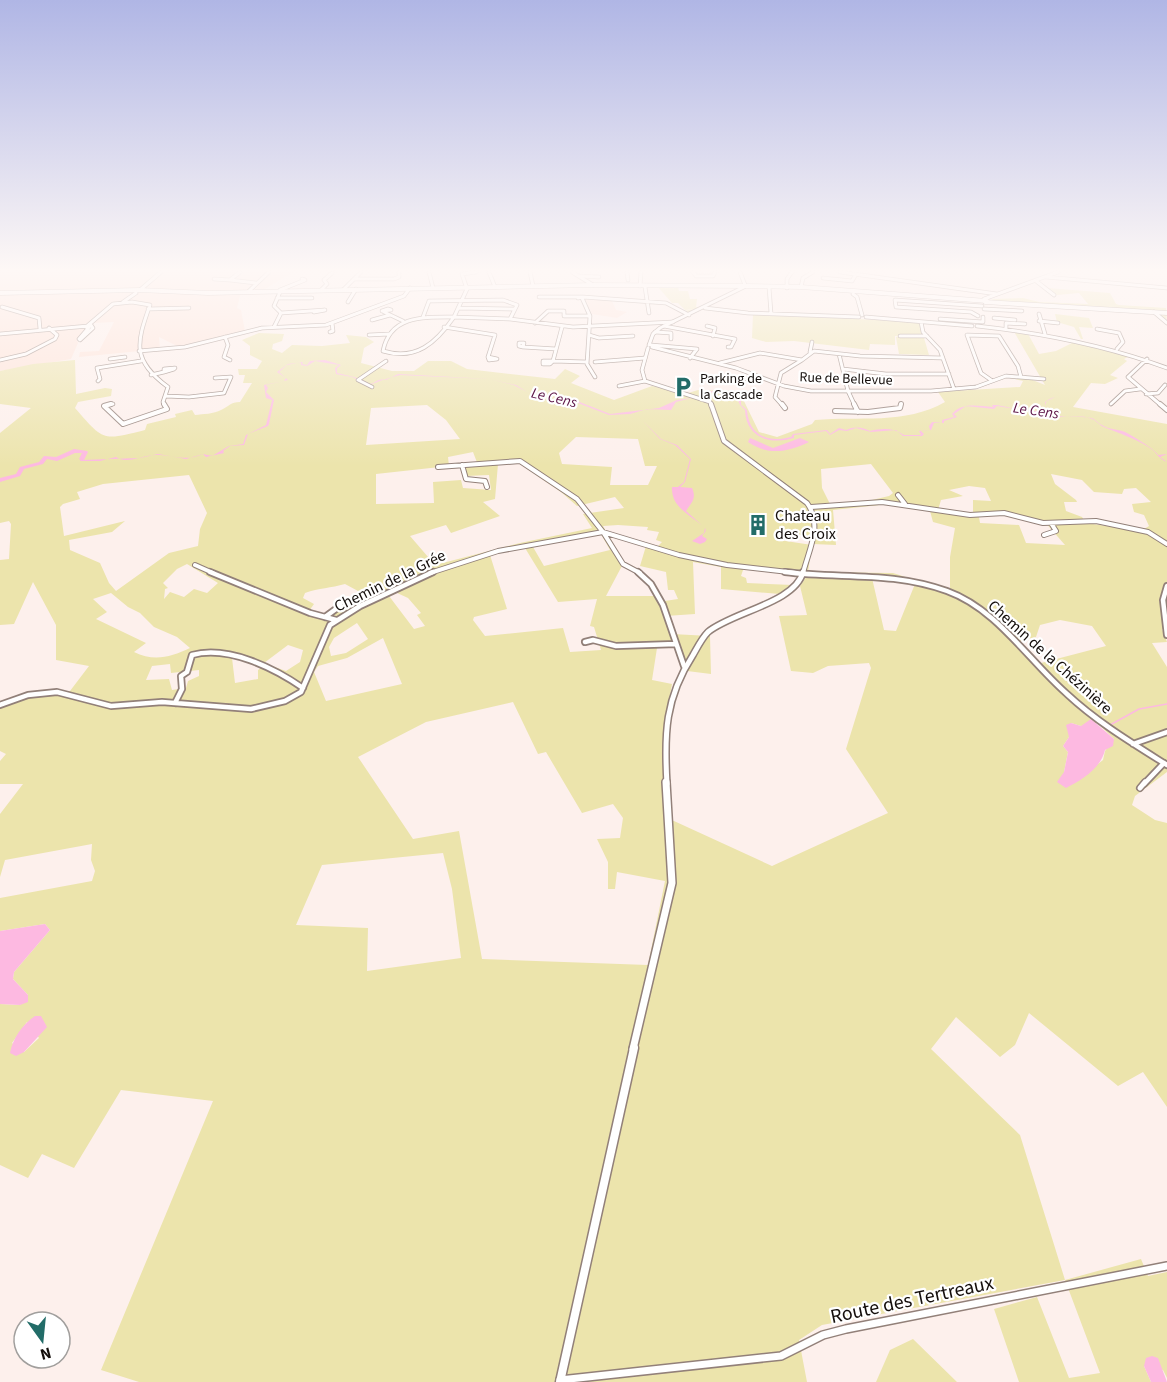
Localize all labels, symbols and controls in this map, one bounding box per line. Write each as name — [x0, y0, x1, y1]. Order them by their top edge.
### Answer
street label: Rue de Bellevue — [799, 367, 893, 391]
place label: Parking de la Cascade — [700, 369, 762, 405]
parking icon: Parking de la Cascade — [671, 375, 695, 399]
water label: Le Cens — [529, 383, 579, 413]
water label: Le Cens — [1012, 397, 1060, 425]
place label: Chateau des Croix — [775, 505, 836, 545]
building icon: Chateau des Croix — [746, 513, 770, 537]
street label: Chemin de la Grée — [331, 544, 449, 618]
street label: Chemin de la Chézinière — [983, 595, 1117, 719]
street label: Route des Tertreaux — [828, 1269, 996, 1331]
north arrow — [12, 1310, 72, 1370]
text: N — [38, 1342, 54, 1366]

